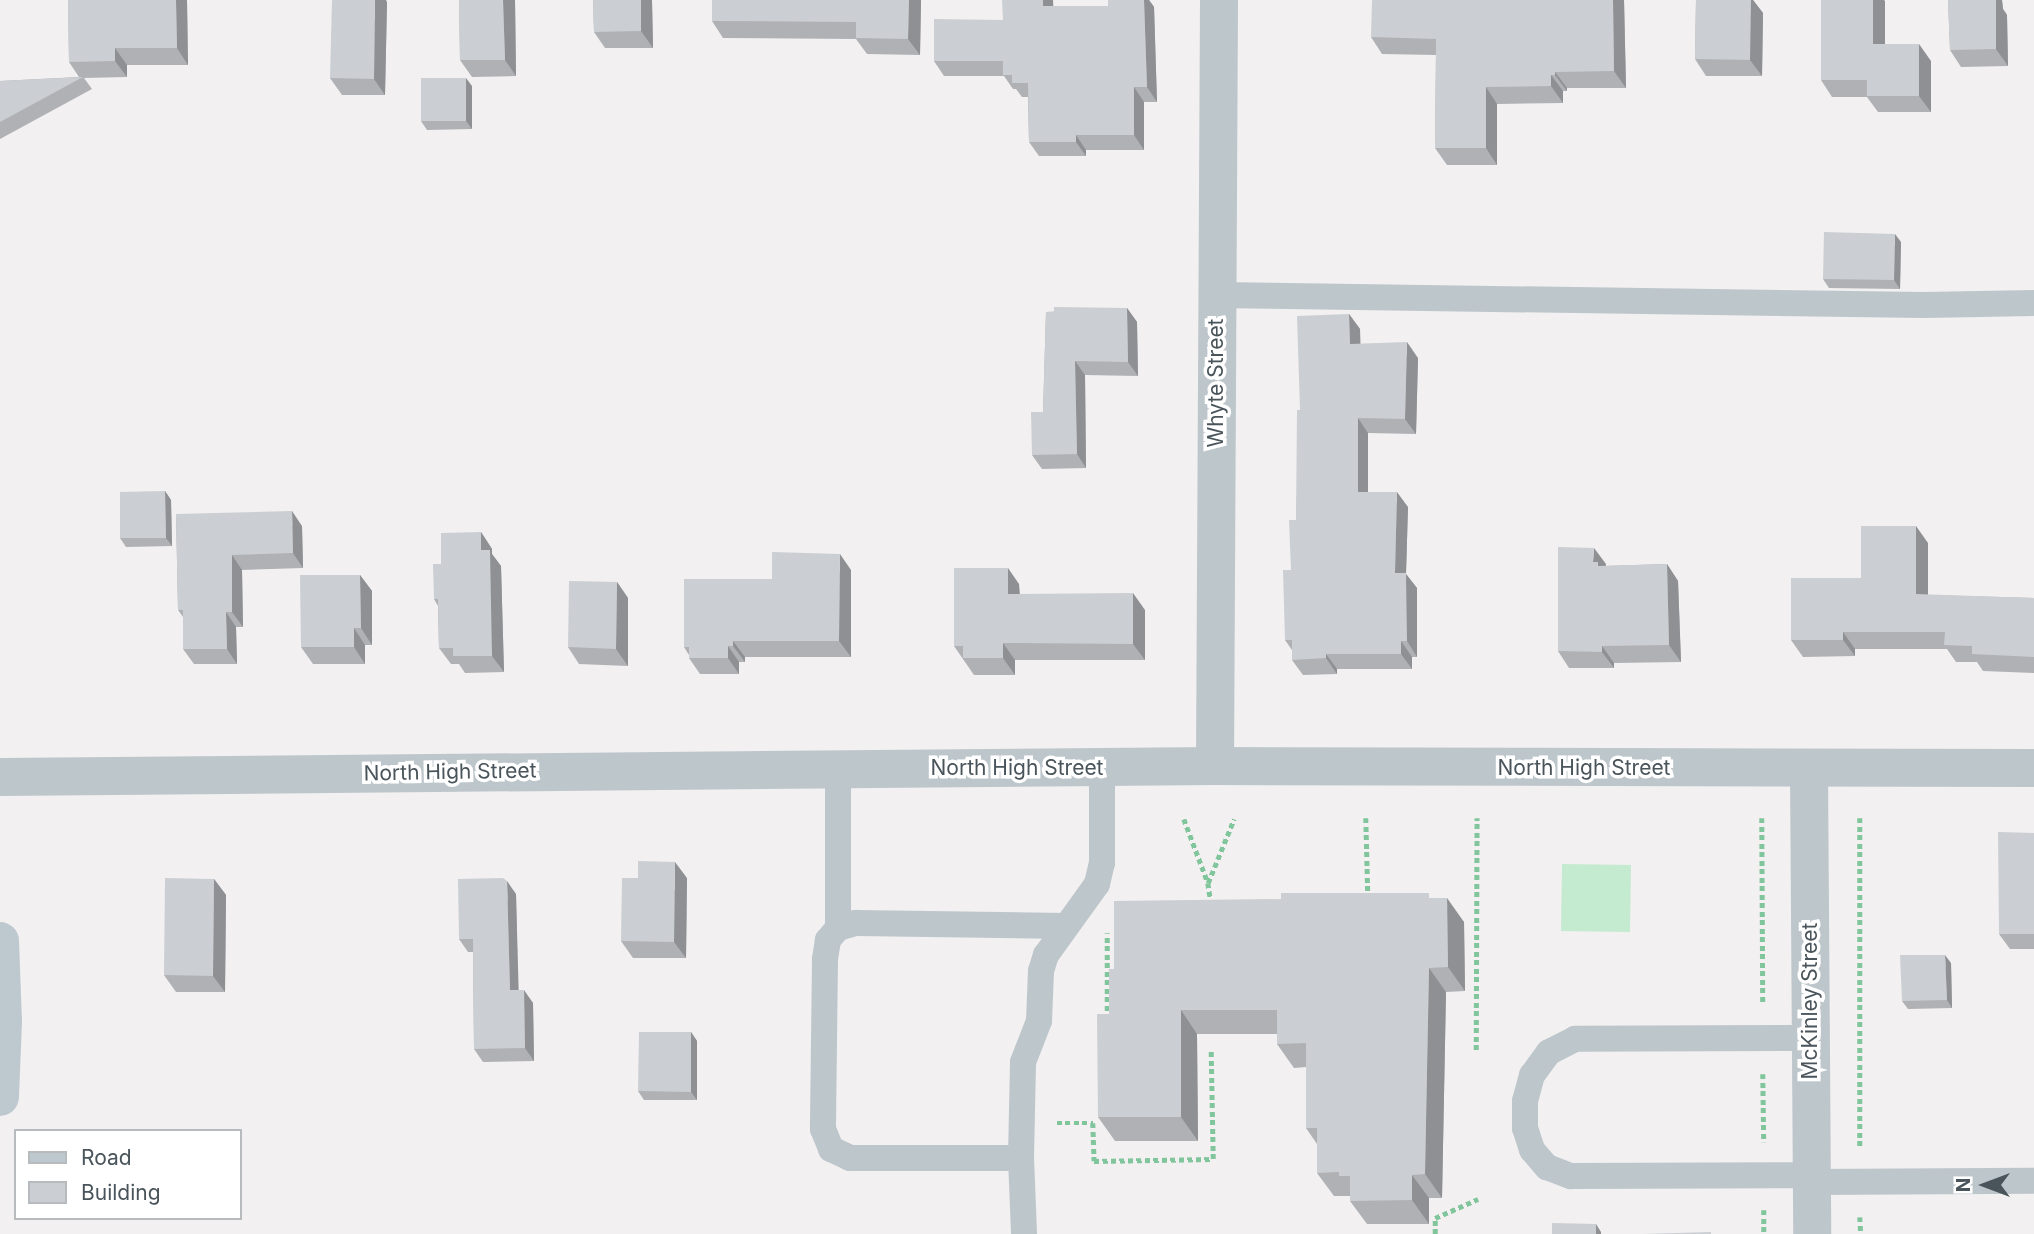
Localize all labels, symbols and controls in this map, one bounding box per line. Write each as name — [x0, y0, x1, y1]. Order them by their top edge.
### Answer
street label: Whyte Street — [1203, 319, 1229, 447]
street label: North High Street — [931, 755, 1103, 781]
street label: North High Street — [1498, 755, 1670, 781]
street label: North High Street — [363, 758, 537, 786]
street label: McKinley Street — [1797, 923, 1823, 1079]
legend — [14, 1129, 242, 1220]
text: Road — [81, 1145, 132, 1170]
north arrow — [1950, 1150, 2020, 1220]
text: N — [1952, 1178, 1975, 1192]
text: Building — [81, 1180, 161, 1205]

